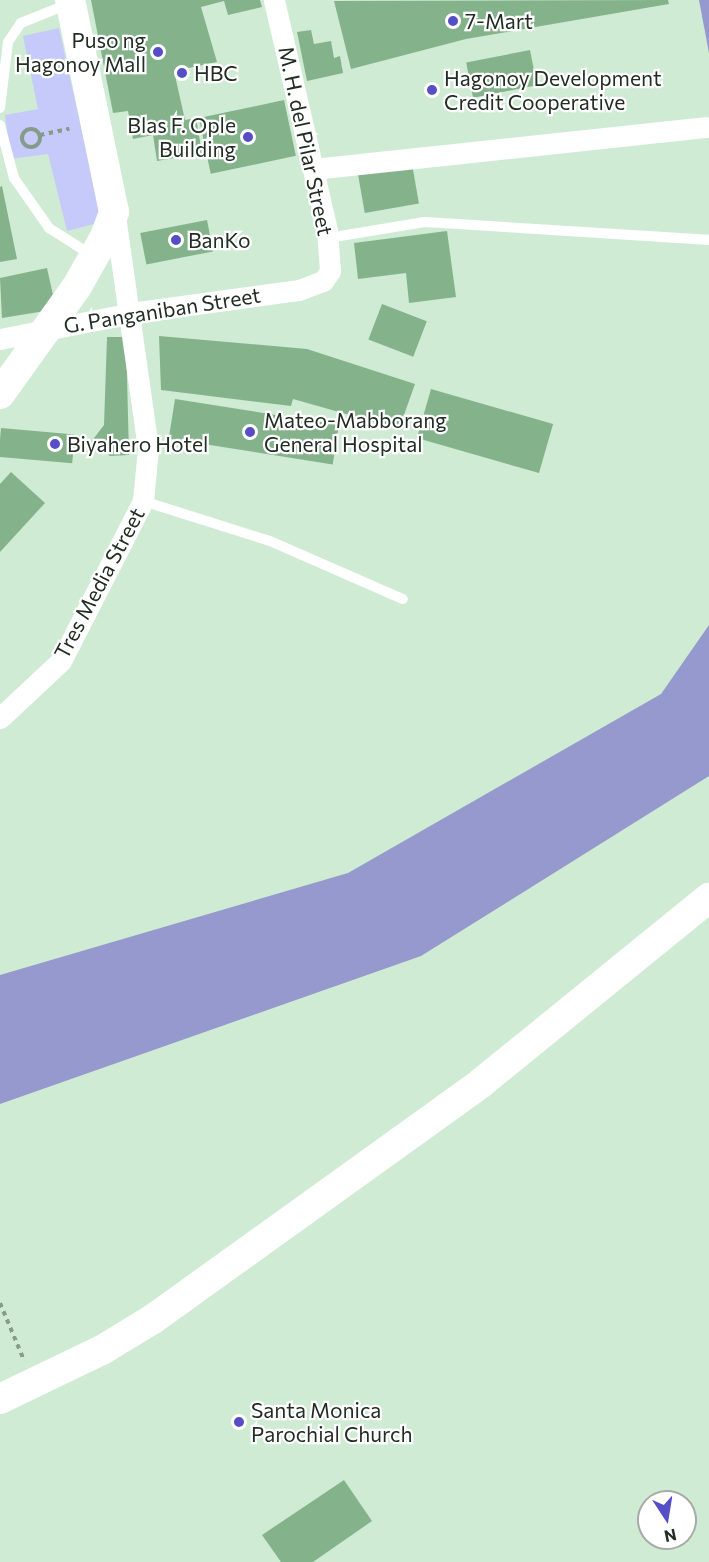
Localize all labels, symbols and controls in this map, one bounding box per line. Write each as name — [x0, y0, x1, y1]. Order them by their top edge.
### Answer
place label: 7-Mart — [465, 8, 533, 34]
marker: 7-Mart — [446, 14, 460, 28]
place label: Puso ng Hagonoy Mall — [15, 27, 146, 77]
street label: M. H. del Pilar Street — [274, 44, 338, 238]
marker: Puso ng Hagonoy Mall — [151, 45, 165, 59]
place label: HBC — [194, 60, 238, 86]
place label: Hagonoy Development Credit Cooperative — [444, 65, 662, 115]
marker: HBC — [175, 66, 189, 80]
marker: Hagonoy Development Credit Cooperative — [425, 83, 439, 97]
place label: Blas F. Ople Building — [127, 112, 236, 162]
marker: Blas F. Ople Building — [241, 130, 255, 144]
place label: BanKo — [188, 227, 250, 253]
marker: BanKo — [169, 233, 183, 247]
street label: G. Panganiban Street — [62, 282, 262, 338]
place label: Mateo-Mabborang General Hospital — [264, 407, 447, 457]
marker: Mateo-Mabborang General Hospital — [241, 423, 259, 441]
place label: Biyahero Hotel — [67, 431, 208, 457]
marker: Biyahero Hotel — [48, 437, 62, 451]
street label: Tres Media Street — [49, 503, 149, 663]
place label: Santa Monica Parochial Church — [251, 1397, 412, 1447]
marker: Santa Monica Parochial Church — [232, 1415, 246, 1429]
north arrow — [637, 1490, 697, 1550]
text: N — [663, 1526, 678, 1547]

